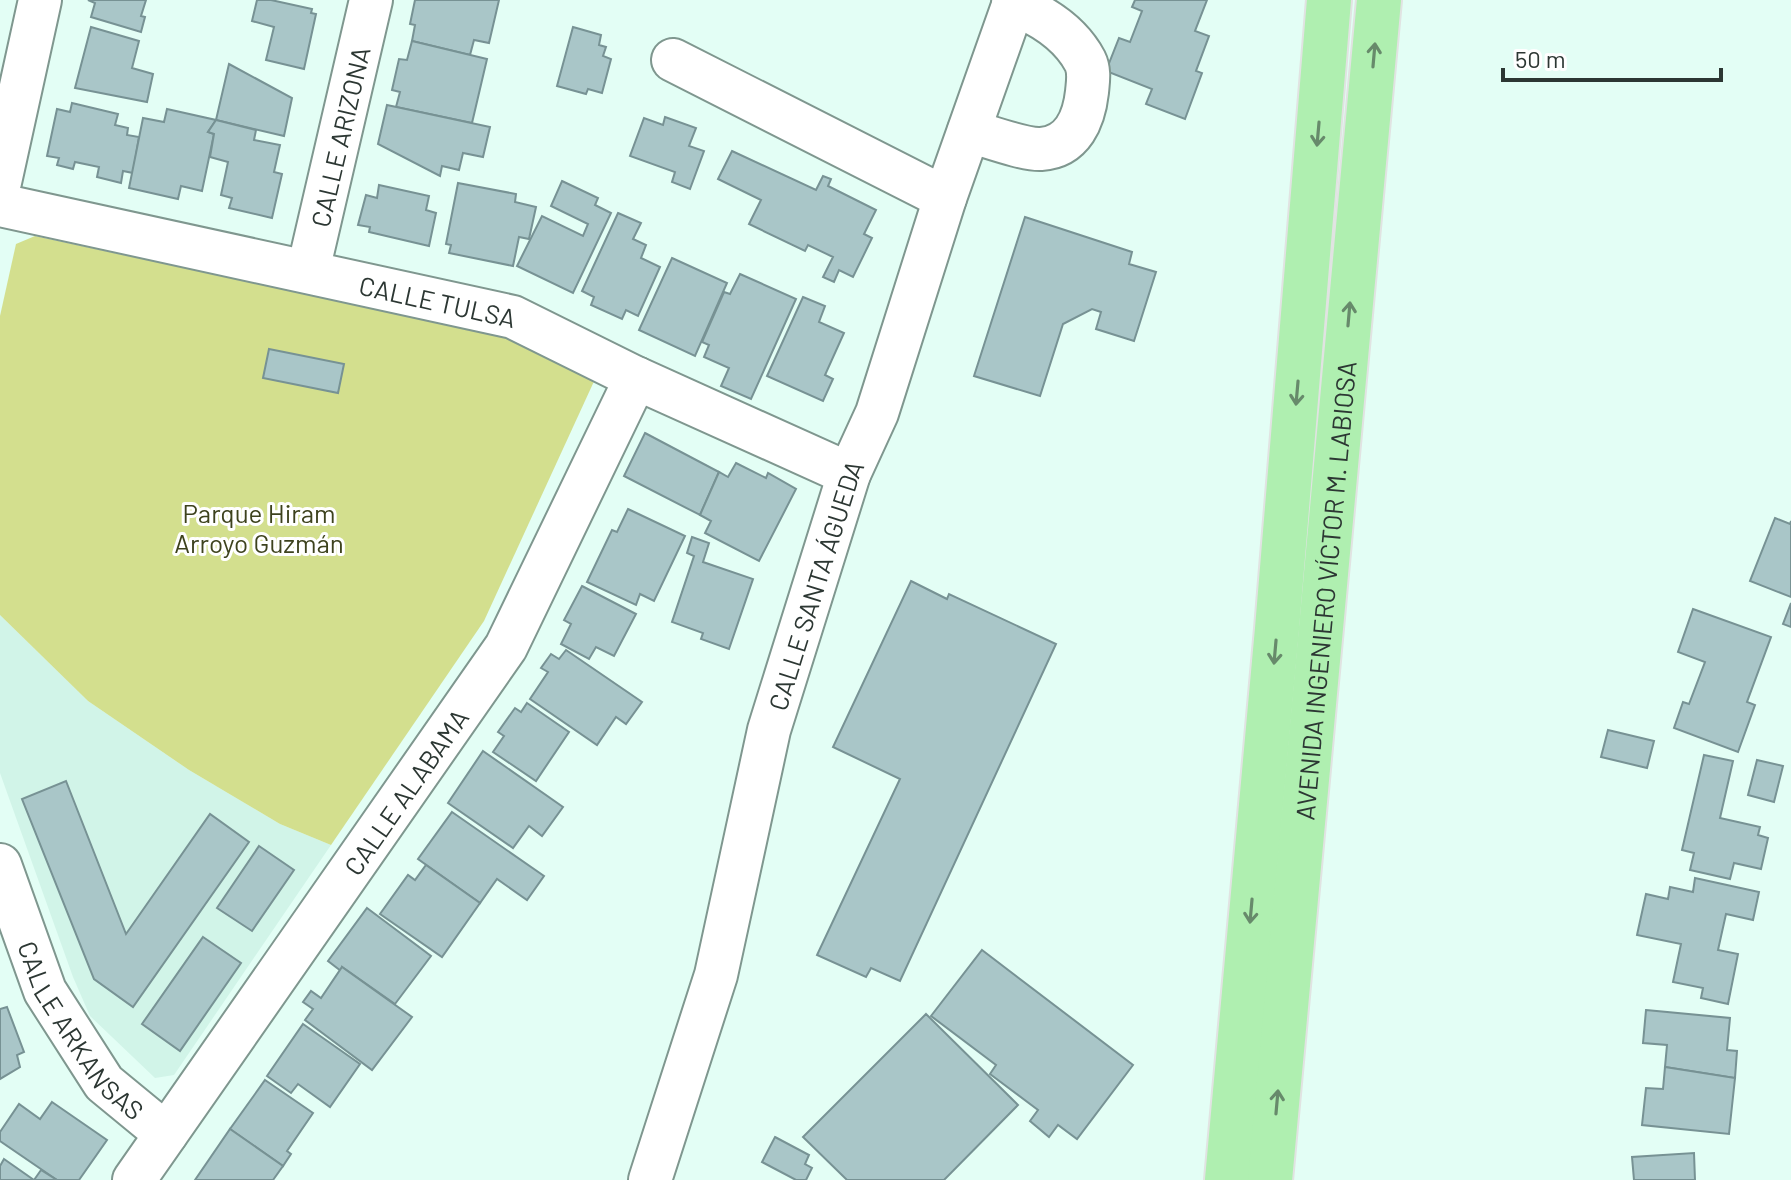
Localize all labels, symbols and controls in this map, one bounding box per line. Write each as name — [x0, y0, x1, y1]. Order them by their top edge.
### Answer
scale bar — [1503, 32, 1721, 82]
one-way arrow — [1366, 42, 1381, 69]
street label: CALLE ARIZONA — [303, 43, 375, 230]
text: 50 m — [1515, 44, 1566, 73]
one-way arrow — [1310, 120, 1325, 146]
street label: CALLE TULSA — [356, 268, 519, 333]
one-way arrow — [1342, 301, 1357, 328]
street label: AVENIDA INGENIERO VÍCTOR M. LABIOSA — [1288, 360, 1361, 821]
one-way arrow — [1289, 379, 1304, 406]
street label: CALLE SANTA ÁGUEDA — [761, 455, 869, 714]
park label: Parque Hiram Arroyo Guzmán — [174, 497, 344, 558]
one-way arrow — [1267, 638, 1282, 665]
street label: CALLE ALABAMA — [337, 702, 474, 880]
one-way arrow — [1244, 897, 1259, 924]
street label: CALLE ARKANSAS — [13, 937, 150, 1125]
one-way arrow — [1269, 1089, 1284, 1116]

